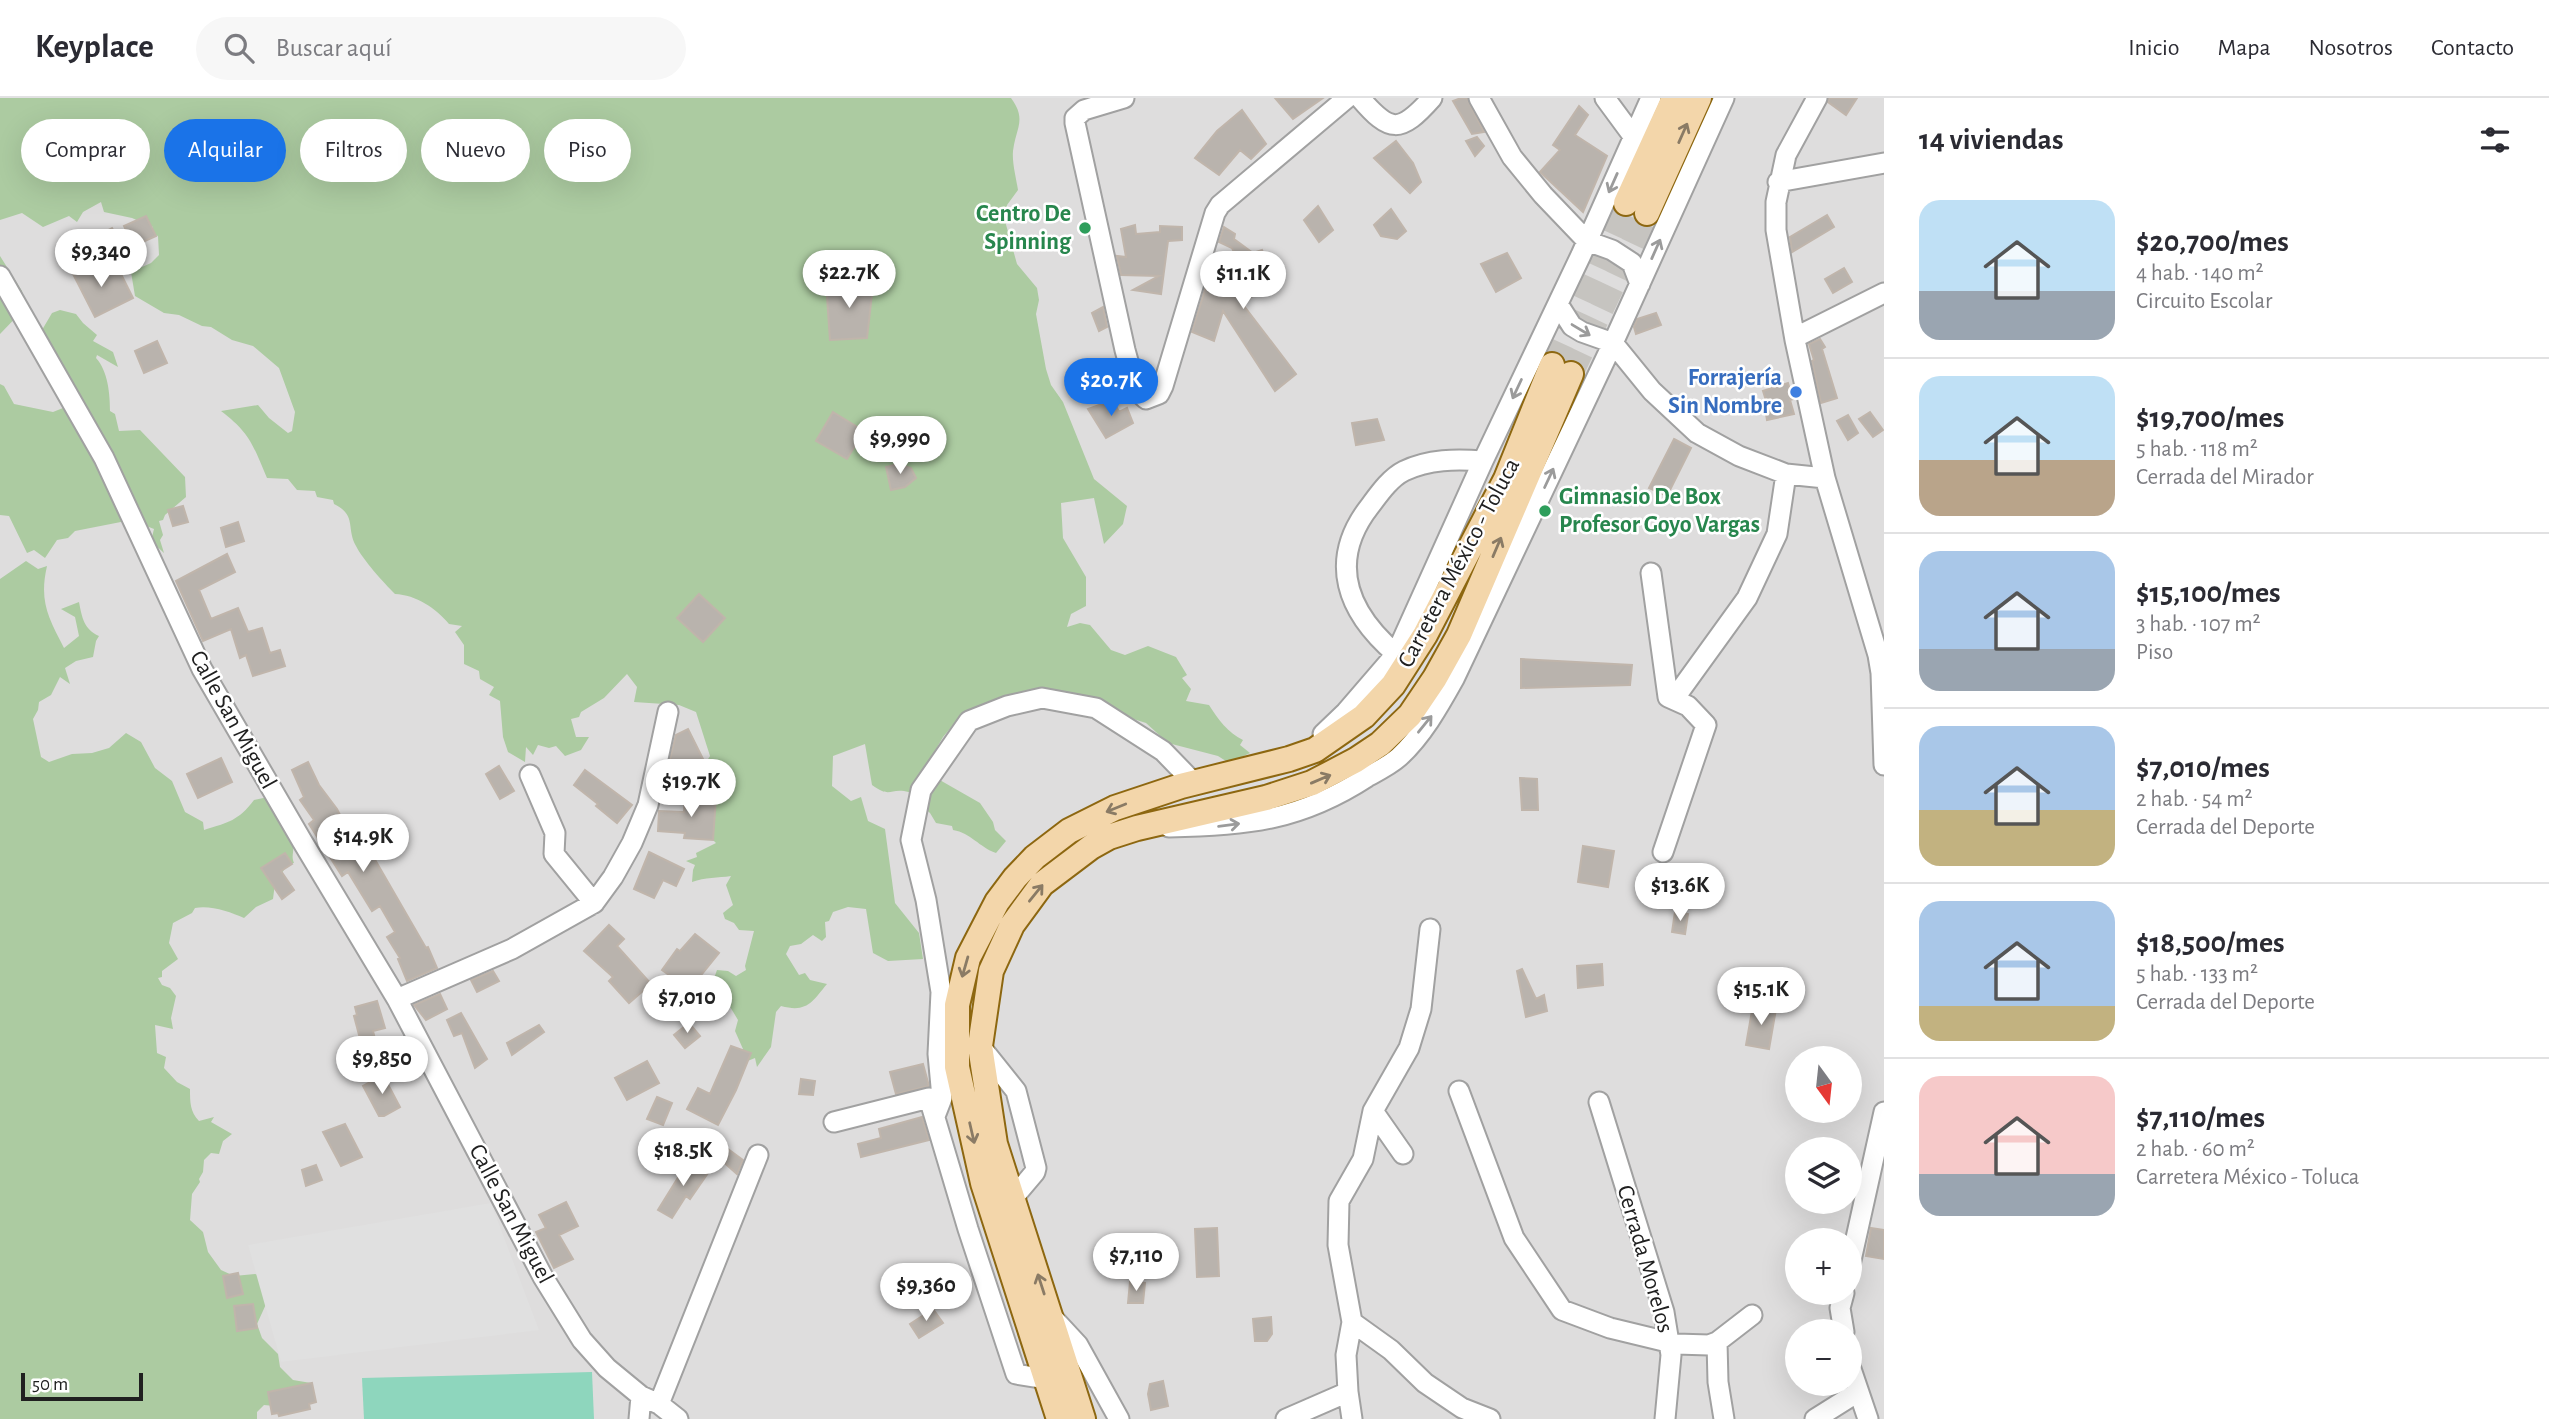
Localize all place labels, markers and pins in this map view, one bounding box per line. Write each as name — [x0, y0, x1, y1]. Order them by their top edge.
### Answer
place label: Centro De Spinning — [976, 202, 1072, 254]
marker: Centro De Spinning — [1077, 220, 1093, 236]
pin: $9,340 — [44, 230, 158, 289]
pin: $22.7K — [792, 250, 906, 310]
pin: $11.1K — [1186, 252, 1300, 311]
pin: $20.7K — [1054, 358, 1168, 418]
place label: Forrajería Sin Nombre — [1668, 366, 1782, 418]
marker: Forrajería Sin Nombre — [1788, 384, 1804, 400]
pin: $9,990 — [843, 416, 957, 476]
place label: Gimnasio De Box Profesor Goyo Vargas — [1559, 485, 1760, 537]
marker: Gimnasio De Box Profesor Goyo Vargas — [1537, 503, 1553, 519]
pin: $19.7K — [634, 760, 748, 819]
pin: $14.9K — [306, 814, 420, 874]
pin: $13.6K — [1623, 864, 1737, 923]
pin: $15.1K — [1704, 968, 1818, 1027]
pin: $7,010 — [630, 976, 744, 1035]
pin: $9,850 — [325, 1037, 439, 1096]
pin: $18.5K — [626, 1128, 740, 1188]
pin: $7,110 — [1079, 1234, 1193, 1293]
pin: $9,360 — [869, 1264, 983, 1323]

